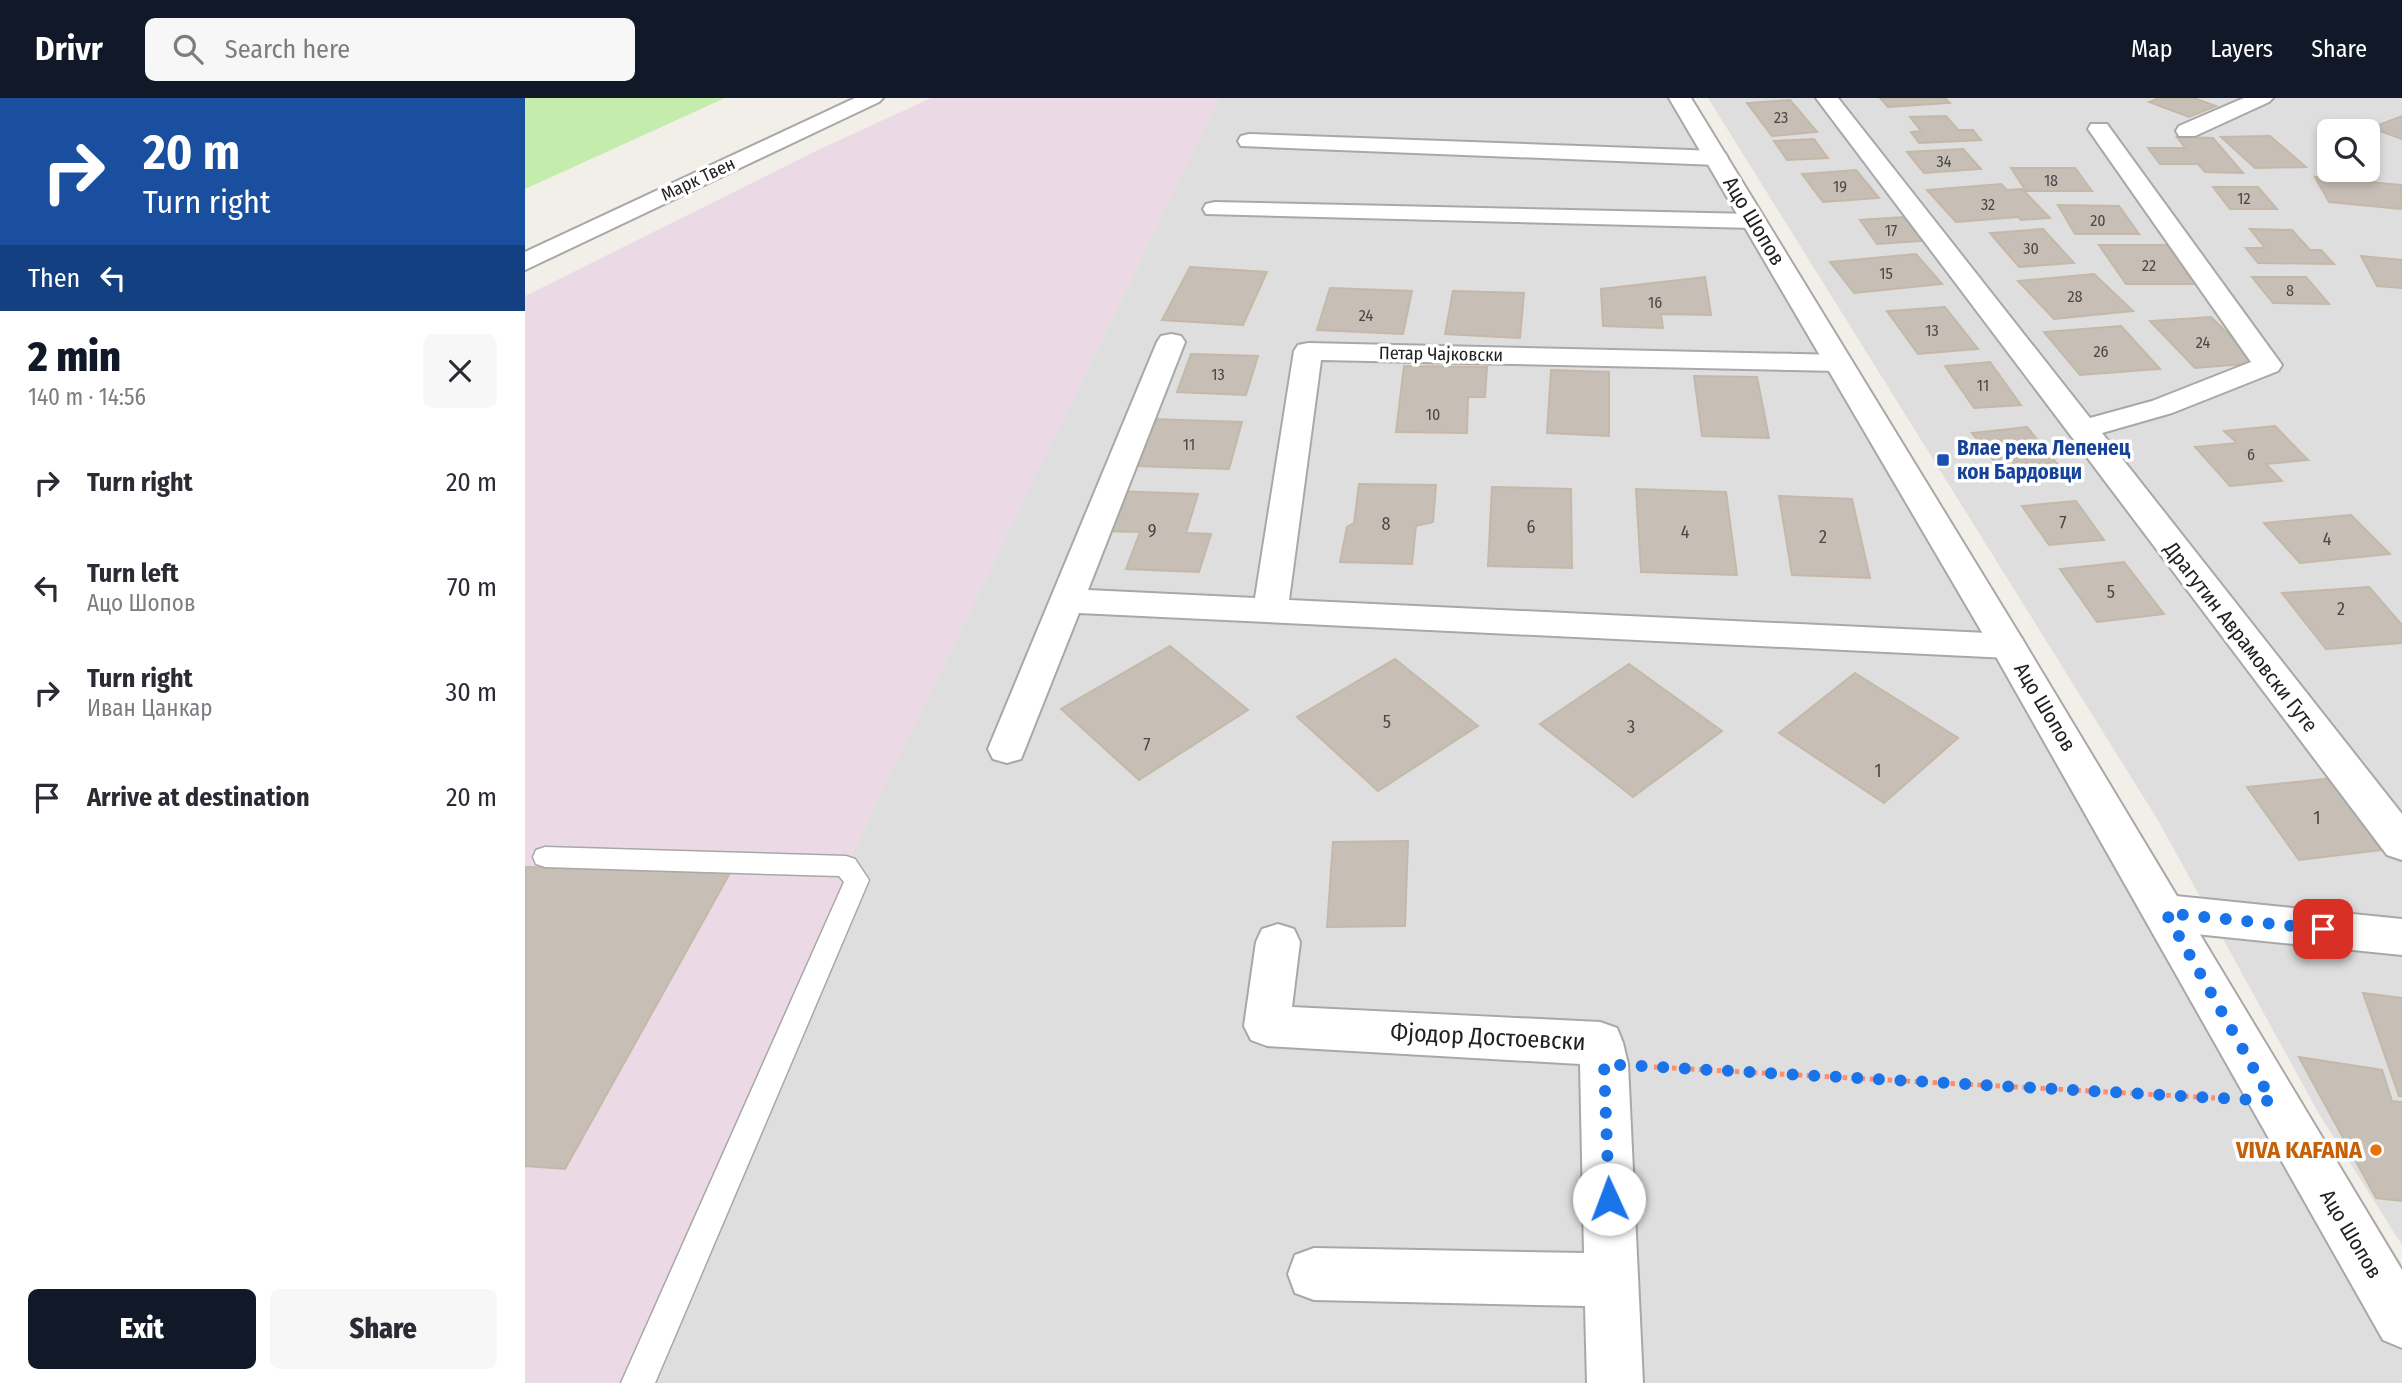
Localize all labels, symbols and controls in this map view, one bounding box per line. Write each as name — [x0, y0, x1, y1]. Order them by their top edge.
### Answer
search box — [145, 18, 635, 81]
text: Drivr — [35, 29, 103, 69]
icon: search — [169, 30, 207, 68]
text: Search here — [225, 34, 350, 65]
text: Map — [2131, 35, 2173, 63]
text: Layers — [2211, 35, 2273, 63]
text: Share — [2311, 35, 2367, 63]
house number: 23 — [1774, 108, 1788, 127]
map controls — [2317, 119, 2380, 182]
button: search — [2317, 119, 2380, 182]
text: 20 m — [143, 123, 240, 182]
icon: right — [28, 126, 119, 217]
street label: Марк Твен — [657, 152, 739, 206]
house number: 34 — [1937, 152, 1952, 171]
house number: 18 — [2044, 171, 2058, 190]
street label: Ацо Шопов — [1717, 172, 1791, 270]
house number: 19 — [1833, 177, 1847, 196]
text: Turn right — [143, 183, 270, 221]
house number: 12 — [2237, 189, 2251, 208]
house number: 32 — [1981, 195, 1995, 214]
house number: 20 — [2090, 211, 2106, 230]
house number: 17 — [1885, 221, 1898, 240]
house number: 30 — [2023, 239, 2039, 258]
house number: 22 — [2142, 256, 2156, 275]
icon: left — [94, 259, 132, 297]
text: Then — [28, 263, 80, 294]
house number: 15 — [1879, 264, 1893, 283]
house number: 8 — [2286, 281, 2294, 300]
house number: 28 — [2067, 287, 2083, 306]
house number: 16 — [1648, 293, 1662, 312]
house number: 24 — [1359, 306, 1373, 325]
house number: 13 — [1925, 321, 1939, 340]
text: 2 min — [28, 332, 121, 382]
house number: 24 — [2196, 333, 2210, 352]
button: close — [423, 334, 497, 408]
street label: Петар Чајковски — [1379, 342, 1503, 366]
house number: 26 — [2094, 342, 2109, 361]
house number: 13 — [1211, 365, 1225, 384]
house number: 11 — [1977, 376, 1989, 395]
text: 140 m · 14:56 — [28, 383, 146, 411]
house number: 10 — [1426, 405, 1440, 424]
house number: 11 — [1183, 435, 1195, 454]
place label: Влае река Лепенец кон Бардовци — [1957, 435, 2131, 485]
house number: 6 — [2247, 445, 2255, 464]
marker: Влае река Лепенец кон Бардовци — [1935, 452, 1951, 468]
icon: right — [28, 464, 66, 502]
text: Turn right — [87, 467, 193, 498]
text: 20 m — [446, 467, 497, 498]
house number: 7 — [2059, 512, 2067, 534]
house number: 8 — [1382, 513, 1391, 535]
house number: 6 — [1527, 516, 1536, 538]
house number: 9 — [1148, 520, 1156, 542]
house number: 4 — [1681, 521, 1690, 543]
house number: 2 — [1819, 526, 1827, 548]
house number: 4 — [2323, 528, 2332, 550]
street label: Драгутин Аврамовски Гуте — [2158, 536, 2323, 737]
text: Turn left — [87, 558, 179, 589]
icon: left — [28, 569, 66, 607]
text: 70 m — [447, 572, 497, 603]
house number: 5 — [2107, 581, 2115, 603]
text: Ацо Шопов — [87, 589, 195, 617]
house number: 2 — [2337, 598, 2345, 620]
street label: Ацо Шопов — [2008, 658, 2082, 756]
text: Turn right — [87, 663, 193, 694]
icon: right — [28, 674, 66, 712]
text: 30 m — [446, 677, 497, 708]
text: Иван Цанкар — [87, 694, 213, 722]
house number: 5 — [1383, 711, 1391, 733]
house number: 3 — [1627, 716, 1635, 738]
house number: 7 — [1143, 734, 1151, 756]
house number: 1 — [1874, 760, 1882, 782]
icon: arrive — [28, 779, 66, 817]
text: Arrive at destination — [87, 782, 310, 813]
text: 20 m — [446, 782, 497, 813]
house number: 1 — [2313, 807, 2321, 829]
pin — [2293, 899, 2353, 959]
icon: arrive — [2304, 910, 2342, 948]
street label: Фјодор Достоевски — [1390, 1018, 1586, 1056]
place label: VIVA KAFANA — [2235, 1136, 2363, 1164]
marker: VIVA KAFANA — [2368, 1142, 2384, 1158]
position arrow — [1572, 1162, 1646, 1236]
street label: Ацо Шопов — [2314, 1185, 2388, 1283]
button: Exit — [28, 1289, 256, 1369]
button: Share — [270, 1289, 497, 1369]

